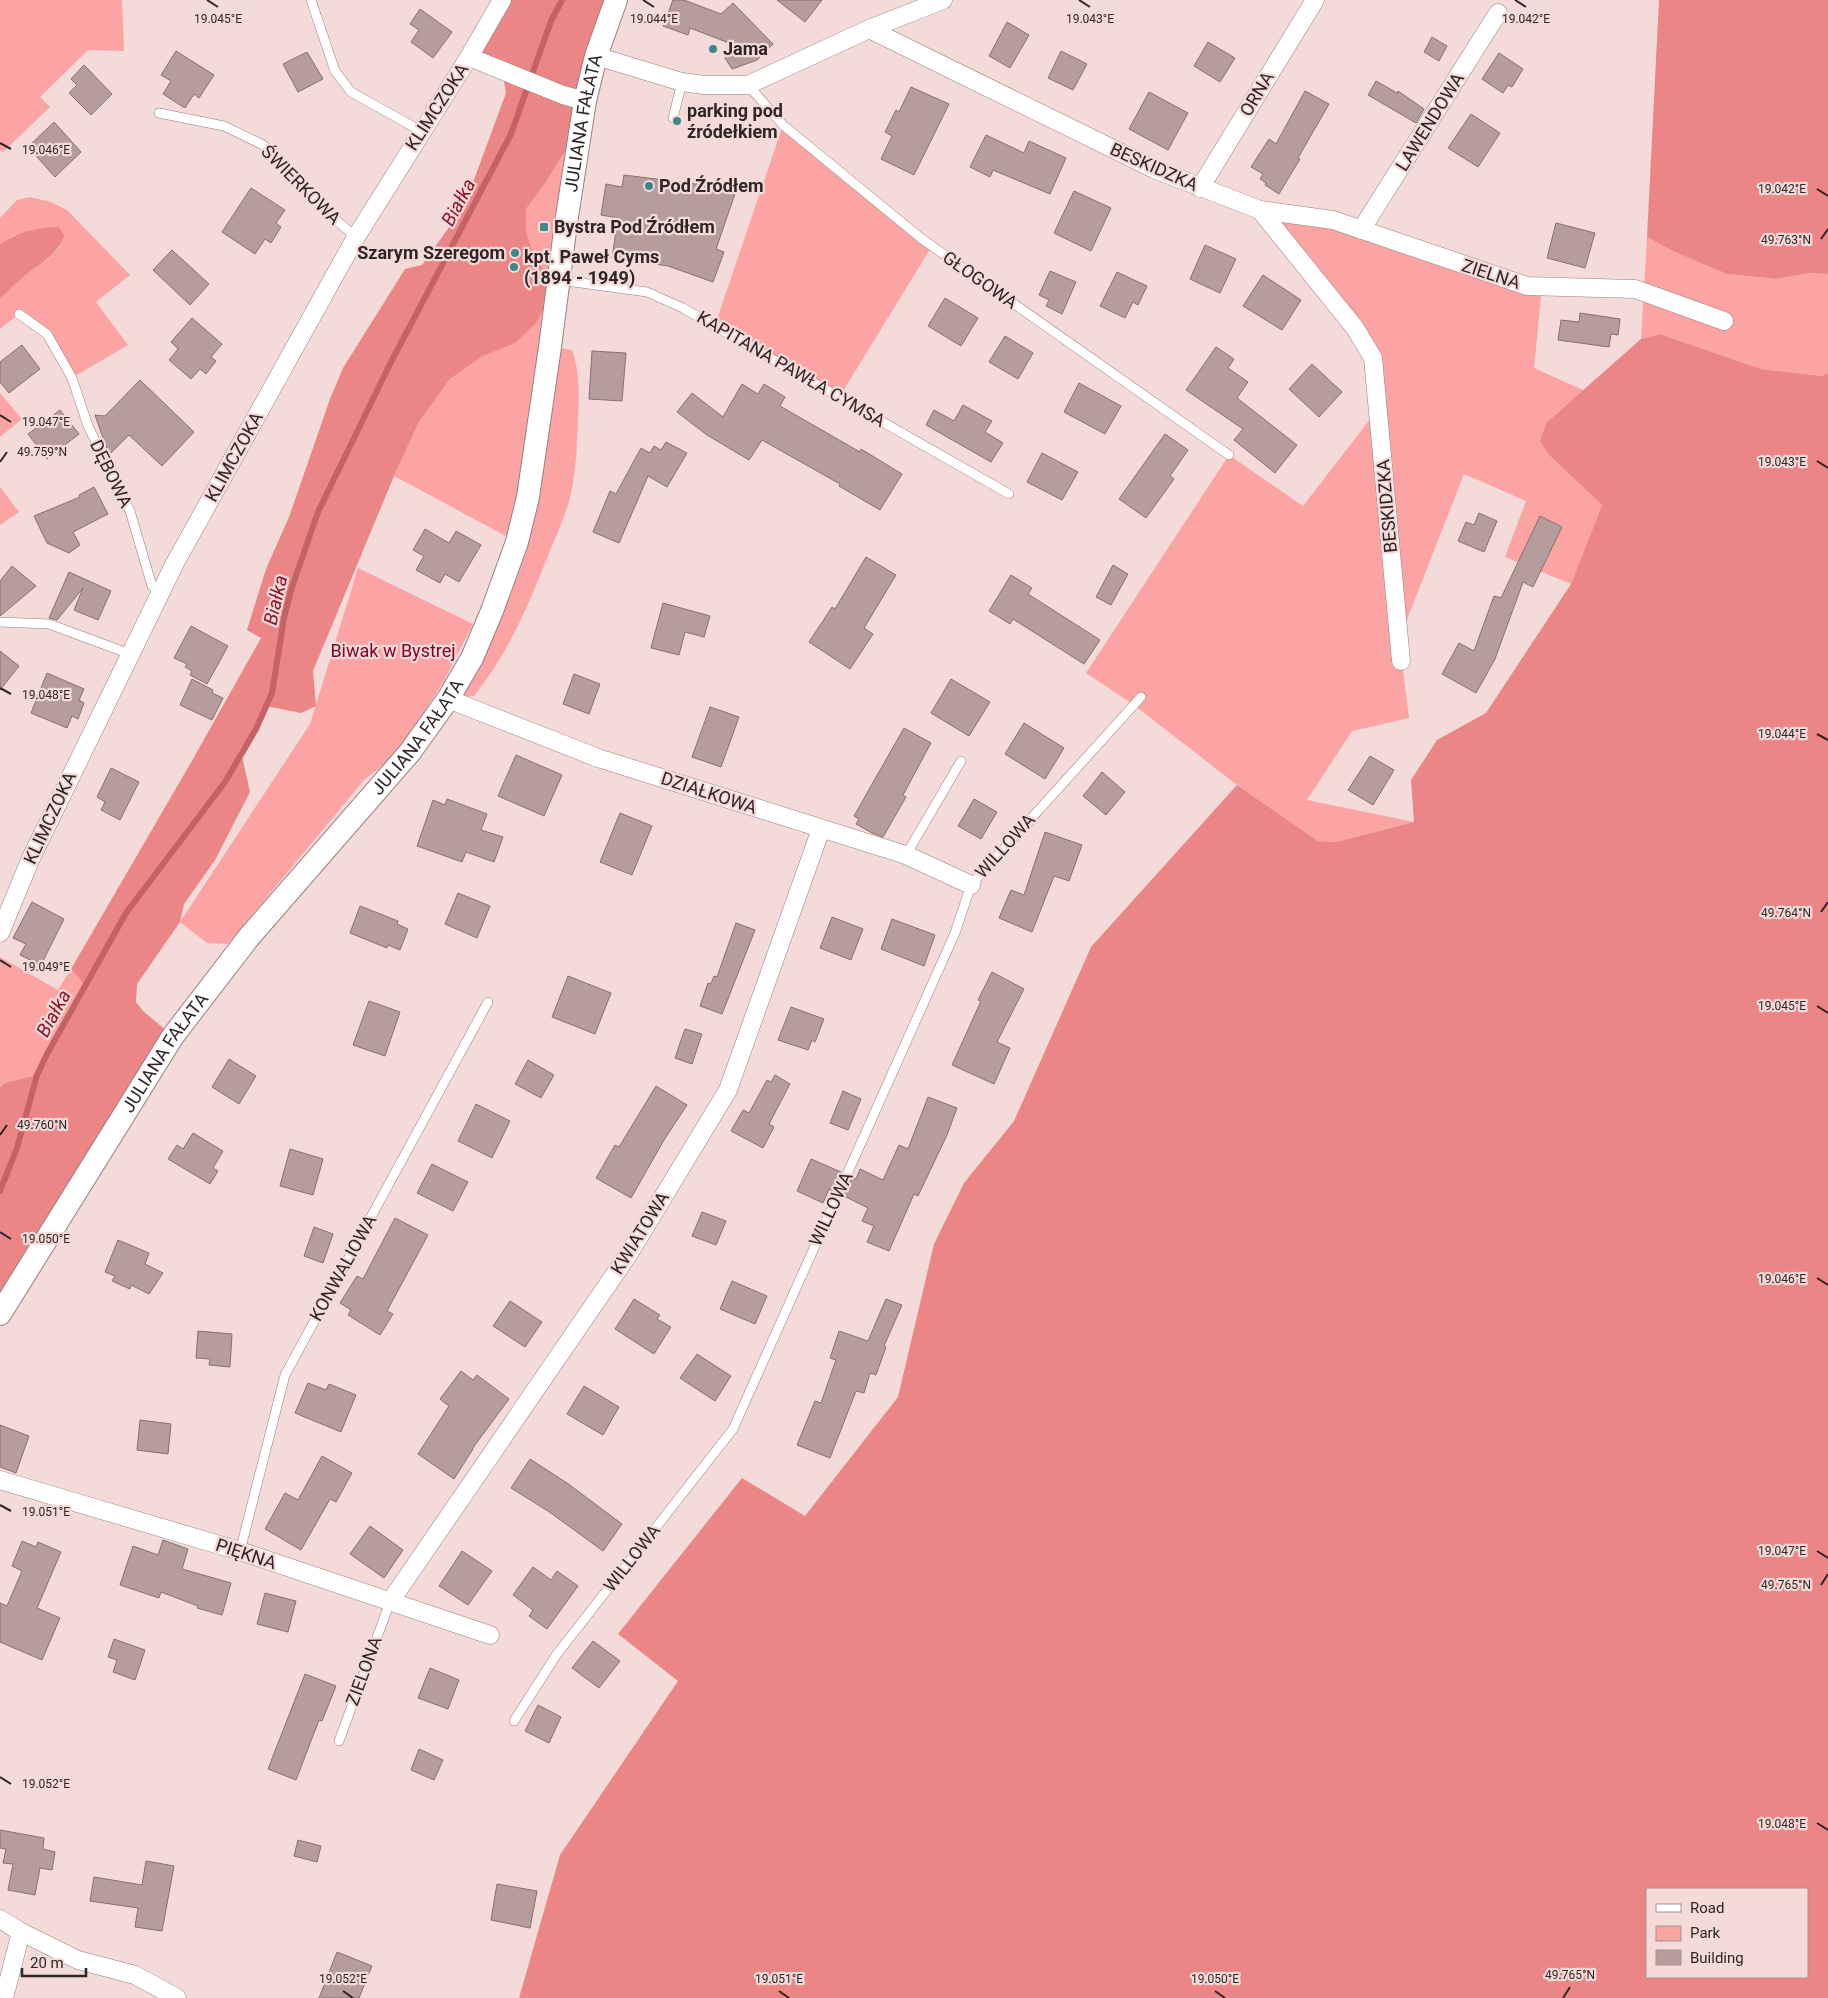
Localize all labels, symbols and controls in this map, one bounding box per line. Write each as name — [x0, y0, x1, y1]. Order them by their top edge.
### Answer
text: 19.045°E — [194, 12, 242, 26]
text: 19.044°E — [630, 12, 678, 26]
text: 19.043°E — [1066, 12, 1114, 26]
text: 19.042°E — [1502, 12, 1550, 26]
place label: Jama — [723, 38, 768, 59]
marker: Jama — [707, 43, 719, 55]
street label: JULIANA FAŁATA — [560, 52, 606, 193]
street label: KLIMCZOKA — [401, 59, 473, 154]
street label: ORNA — [1235, 67, 1278, 120]
street label: LAWENDOWA — [1391, 69, 1468, 175]
place label: parking pod źródełkiem — [687, 100, 783, 142]
marker: parking pod źródełkiem — [671, 115, 683, 127]
street label: BESKIDZKA — [1107, 138, 1202, 195]
street label: ŚWIERKOWA — [257, 141, 346, 229]
text: 19.046°E — [22, 143, 70, 157]
water label: Białka — [436, 175, 480, 230]
place label: Pod Źródłem — [659, 175, 764, 196]
marker: Pod Źródłem — [643, 180, 655, 192]
text: 19.042°E — [1758, 182, 1806, 196]
place label: Bystra Pod Źródłem — [554, 216, 715, 237]
marker: Bystra Pod Źródłem — [538, 221, 550, 233]
text: 49.763°N — [1761, 233, 1811, 247]
place label: Szarym Szeregom — [357, 242, 505, 263]
place label: kpt. Paweł Cyms (1894 - 1949) — [524, 246, 659, 289]
street label: GŁOGOWA — [939, 246, 1022, 313]
marker: Szarym Szeregom — [509, 247, 521, 259]
street label: ZIELNA — [1459, 254, 1523, 293]
marker: kpt. Paweł Cyms (1894 - 1949) — [508, 261, 520, 273]
street label: KAPITANA PAWŁA CYMSA — [693, 306, 889, 431]
street label: KLIMCZOKA — [200, 408, 267, 505]
text: 19.047°E — [22, 415, 70, 429]
street label: DĘBOWA — [86, 436, 137, 511]
text: 49.759°N — [17, 445, 67, 459]
text: 19.043°E — [1758, 455, 1806, 469]
street label: BESKIDZKA — [1372, 458, 1401, 554]
water label: Białka — [259, 573, 292, 627]
park label: Biwak w Bystrej — [330, 640, 456, 661]
street label: JULIANA FAŁATA — [367, 675, 467, 799]
text: 19.048°E — [22, 688, 70, 702]
text: 19.044°E — [1758, 727, 1806, 741]
street label: DZIAŁKOWA — [659, 767, 760, 818]
street label: KLIMCZOKA — [19, 768, 80, 867]
street label: WILLOWA — [970, 809, 1039, 882]
text: 49.764°N — [1761, 906, 1811, 920]
text: 19.049°E — [22, 960, 70, 974]
water label: Białka — [31, 986, 76, 1041]
street label: JULIANA FAŁATA — [117, 988, 212, 1116]
text: 19.045°E — [1758, 999, 1806, 1013]
text: 49.760°N — [17, 1118, 67, 1132]
street label: WILLOWA — [804, 1168, 857, 1249]
street label: KWIATOWA — [606, 1187, 673, 1278]
street label: KONWALIOWA — [305, 1211, 380, 1324]
text: 19.050°E — [22, 1232, 70, 1246]
text: 19.046°E — [1758, 1272, 1806, 1286]
text: 19.051°E — [22, 1505, 70, 1519]
street label: WILLOWA — [599, 1520, 664, 1595]
street label: PIĘKNA — [213, 1534, 279, 1573]
text: 19.047°E — [1758, 1544, 1806, 1558]
text: 49.765°N — [1761, 1578, 1811, 1592]
street label: ZIELONA — [341, 1633, 386, 1708]
text: 19.052°E — [22, 1777, 70, 1791]
text: 19.048°E — [1758, 1817, 1806, 1831]
legend — [1646, 1888, 1808, 1978]
text: Road — [1690, 1899, 1724, 1917]
text: Park — [1690, 1924, 1721, 1942]
scale bar — [22, 1946, 86, 1978]
text: Building — [1690, 1949, 1744, 1967]
text: 20 m — [30, 1954, 64, 1972]
text: 49.765°N — [1545, 1968, 1595, 1982]
text: 19.052°E — [319, 1972, 367, 1986]
text: 19.051°E — [755, 1972, 803, 1986]
text: 19.050°E — [1191, 1972, 1239, 1986]

